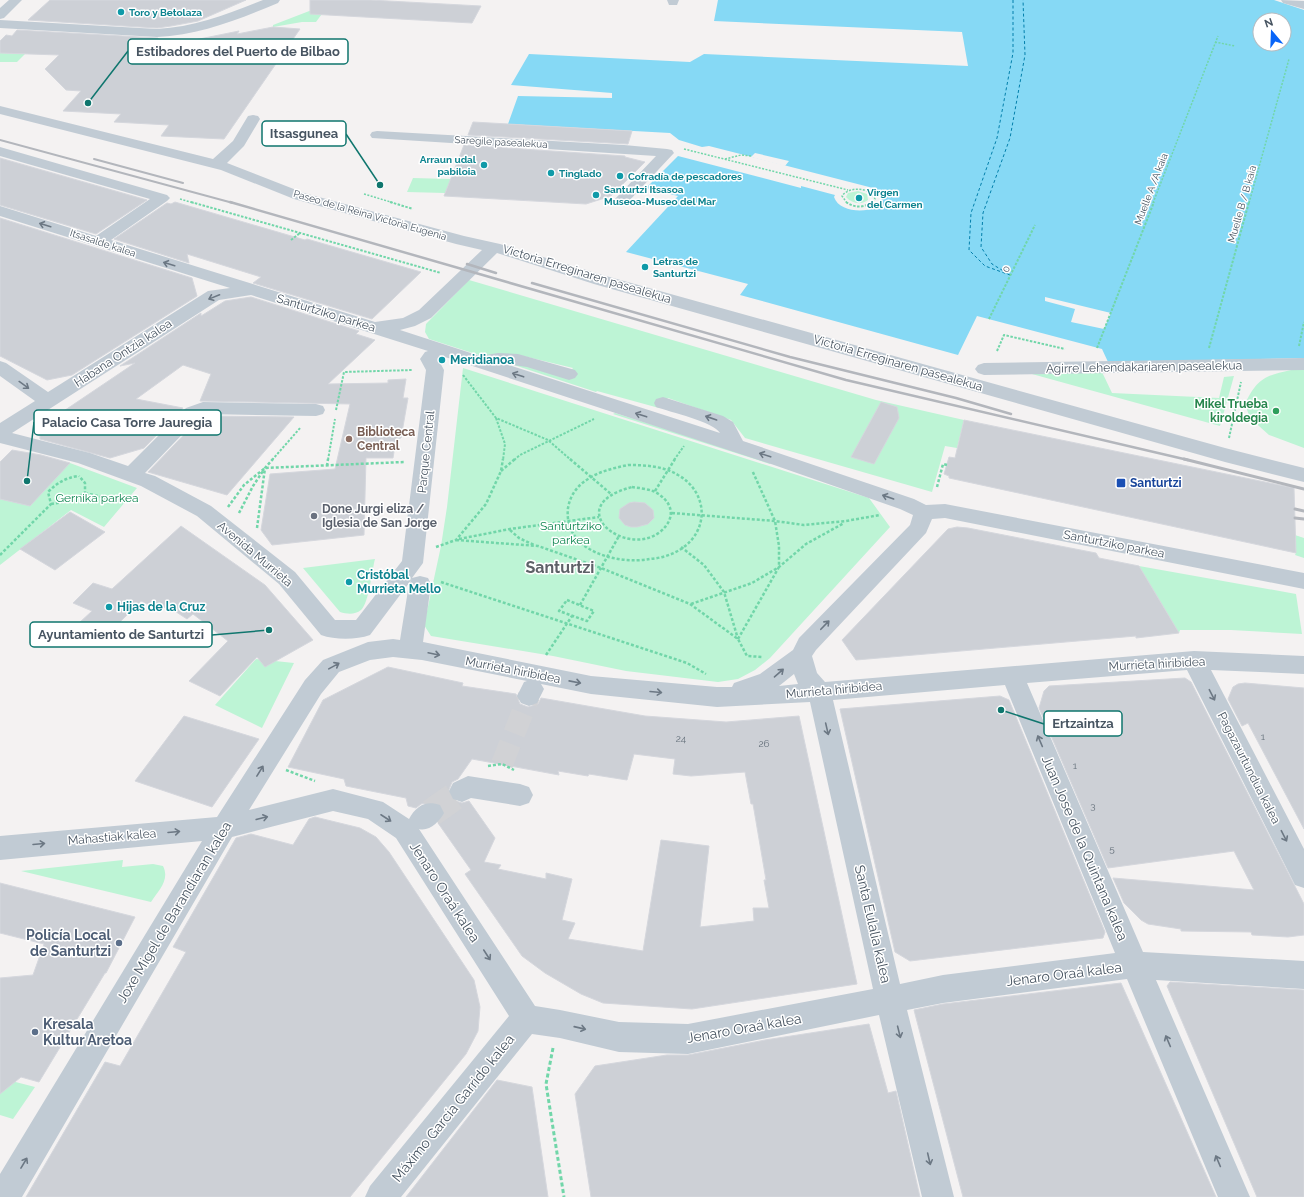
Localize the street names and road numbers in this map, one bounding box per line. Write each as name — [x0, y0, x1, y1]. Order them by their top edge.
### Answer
street label: Saregile pasealekua — [454, 134, 548, 150]
street label: Muelle A /A kaia — [1132, 152, 1170, 226]
street label: Muelle B / B kaia — [1226, 164, 1258, 244]
street label: Paseo de la Reina Victoria Eugenia — [292, 188, 448, 242]
street label: Itsasalde kalea — [69, 227, 137, 259]
street label: Victoria Erreginaren pasealekua — [501, 242, 673, 306]
street label: 0 — [1000, 264, 1012, 274]
street label: Santurtziko parkea — [275, 291, 377, 335]
street label: Habana Ontzia kalea — [72, 316, 174, 390]
street label: Victoria Erreginaren pasealekua — [812, 332, 984, 394]
street label: Agirre Lehendakariaren pasealekua — [1046, 358, 1242, 376]
street label: Parque Central — [415, 409, 437, 494]
street label: Avenida Murrieta — [215, 518, 295, 590]
street label: Santurtziko parkea — [1062, 527, 1166, 561]
street label: Murrieta hiribidea — [464, 654, 562, 686]
street label: Murrieta hiribidea — [1108, 654, 1206, 674]
street label: Murrieta hiribidea — [785, 679, 883, 701]
street label: Pagazaurtundua kalea — [1215, 710, 1283, 826]
street label: Juan Jose de la Quintana kalea — [1039, 753, 1131, 943]
street label: Joxe Migel de Barandiaran kalea — [113, 818, 235, 1006]
street label: Mahastiak kalea — [67, 826, 157, 848]
street label: Jenaro Oraá kalea — [407, 839, 483, 945]
street label: Santa Eulalia kalea — [852, 863, 894, 985]
street label: Jenaro Oraá kalea — [1005, 959, 1123, 989]
street label: Jenaro Oraá kalea — [685, 1010, 803, 1046]
street label: Máximo García Garrido kalea — [389, 1031, 517, 1185]

